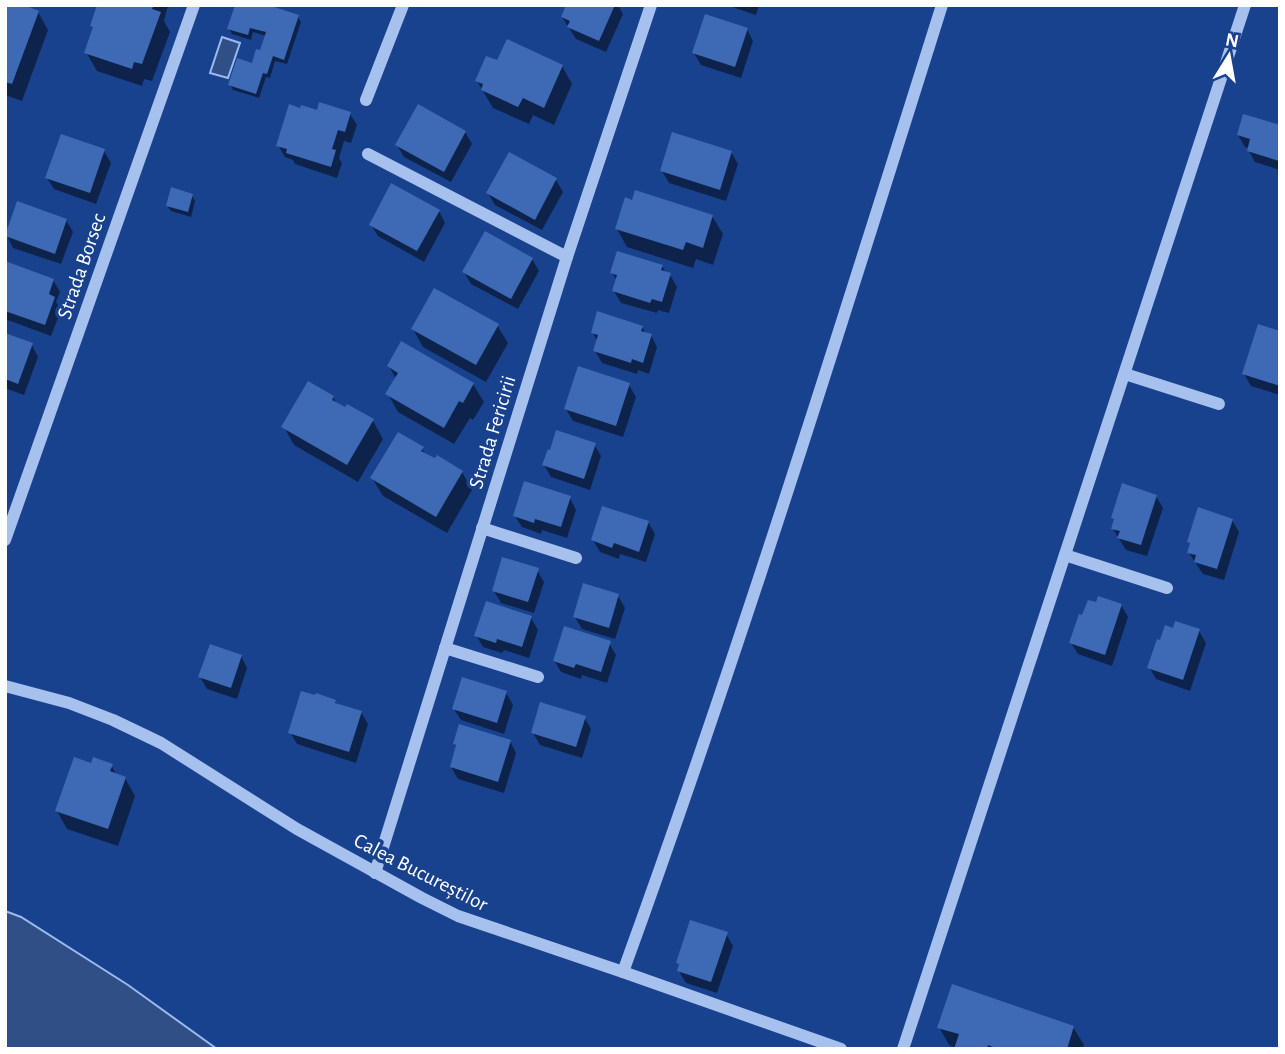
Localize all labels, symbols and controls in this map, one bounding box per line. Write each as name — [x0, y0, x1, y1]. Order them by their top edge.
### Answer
north arrow — [1194, 21, 1264, 91]
text: N — [1224, 30, 1240, 51]
street label: Strada Borsec — [54, 211, 109, 322]
street label: Strada Fericirii — [465, 373, 520, 491]
street label: Calea Bucureștilor — [349, 830, 491, 917]

